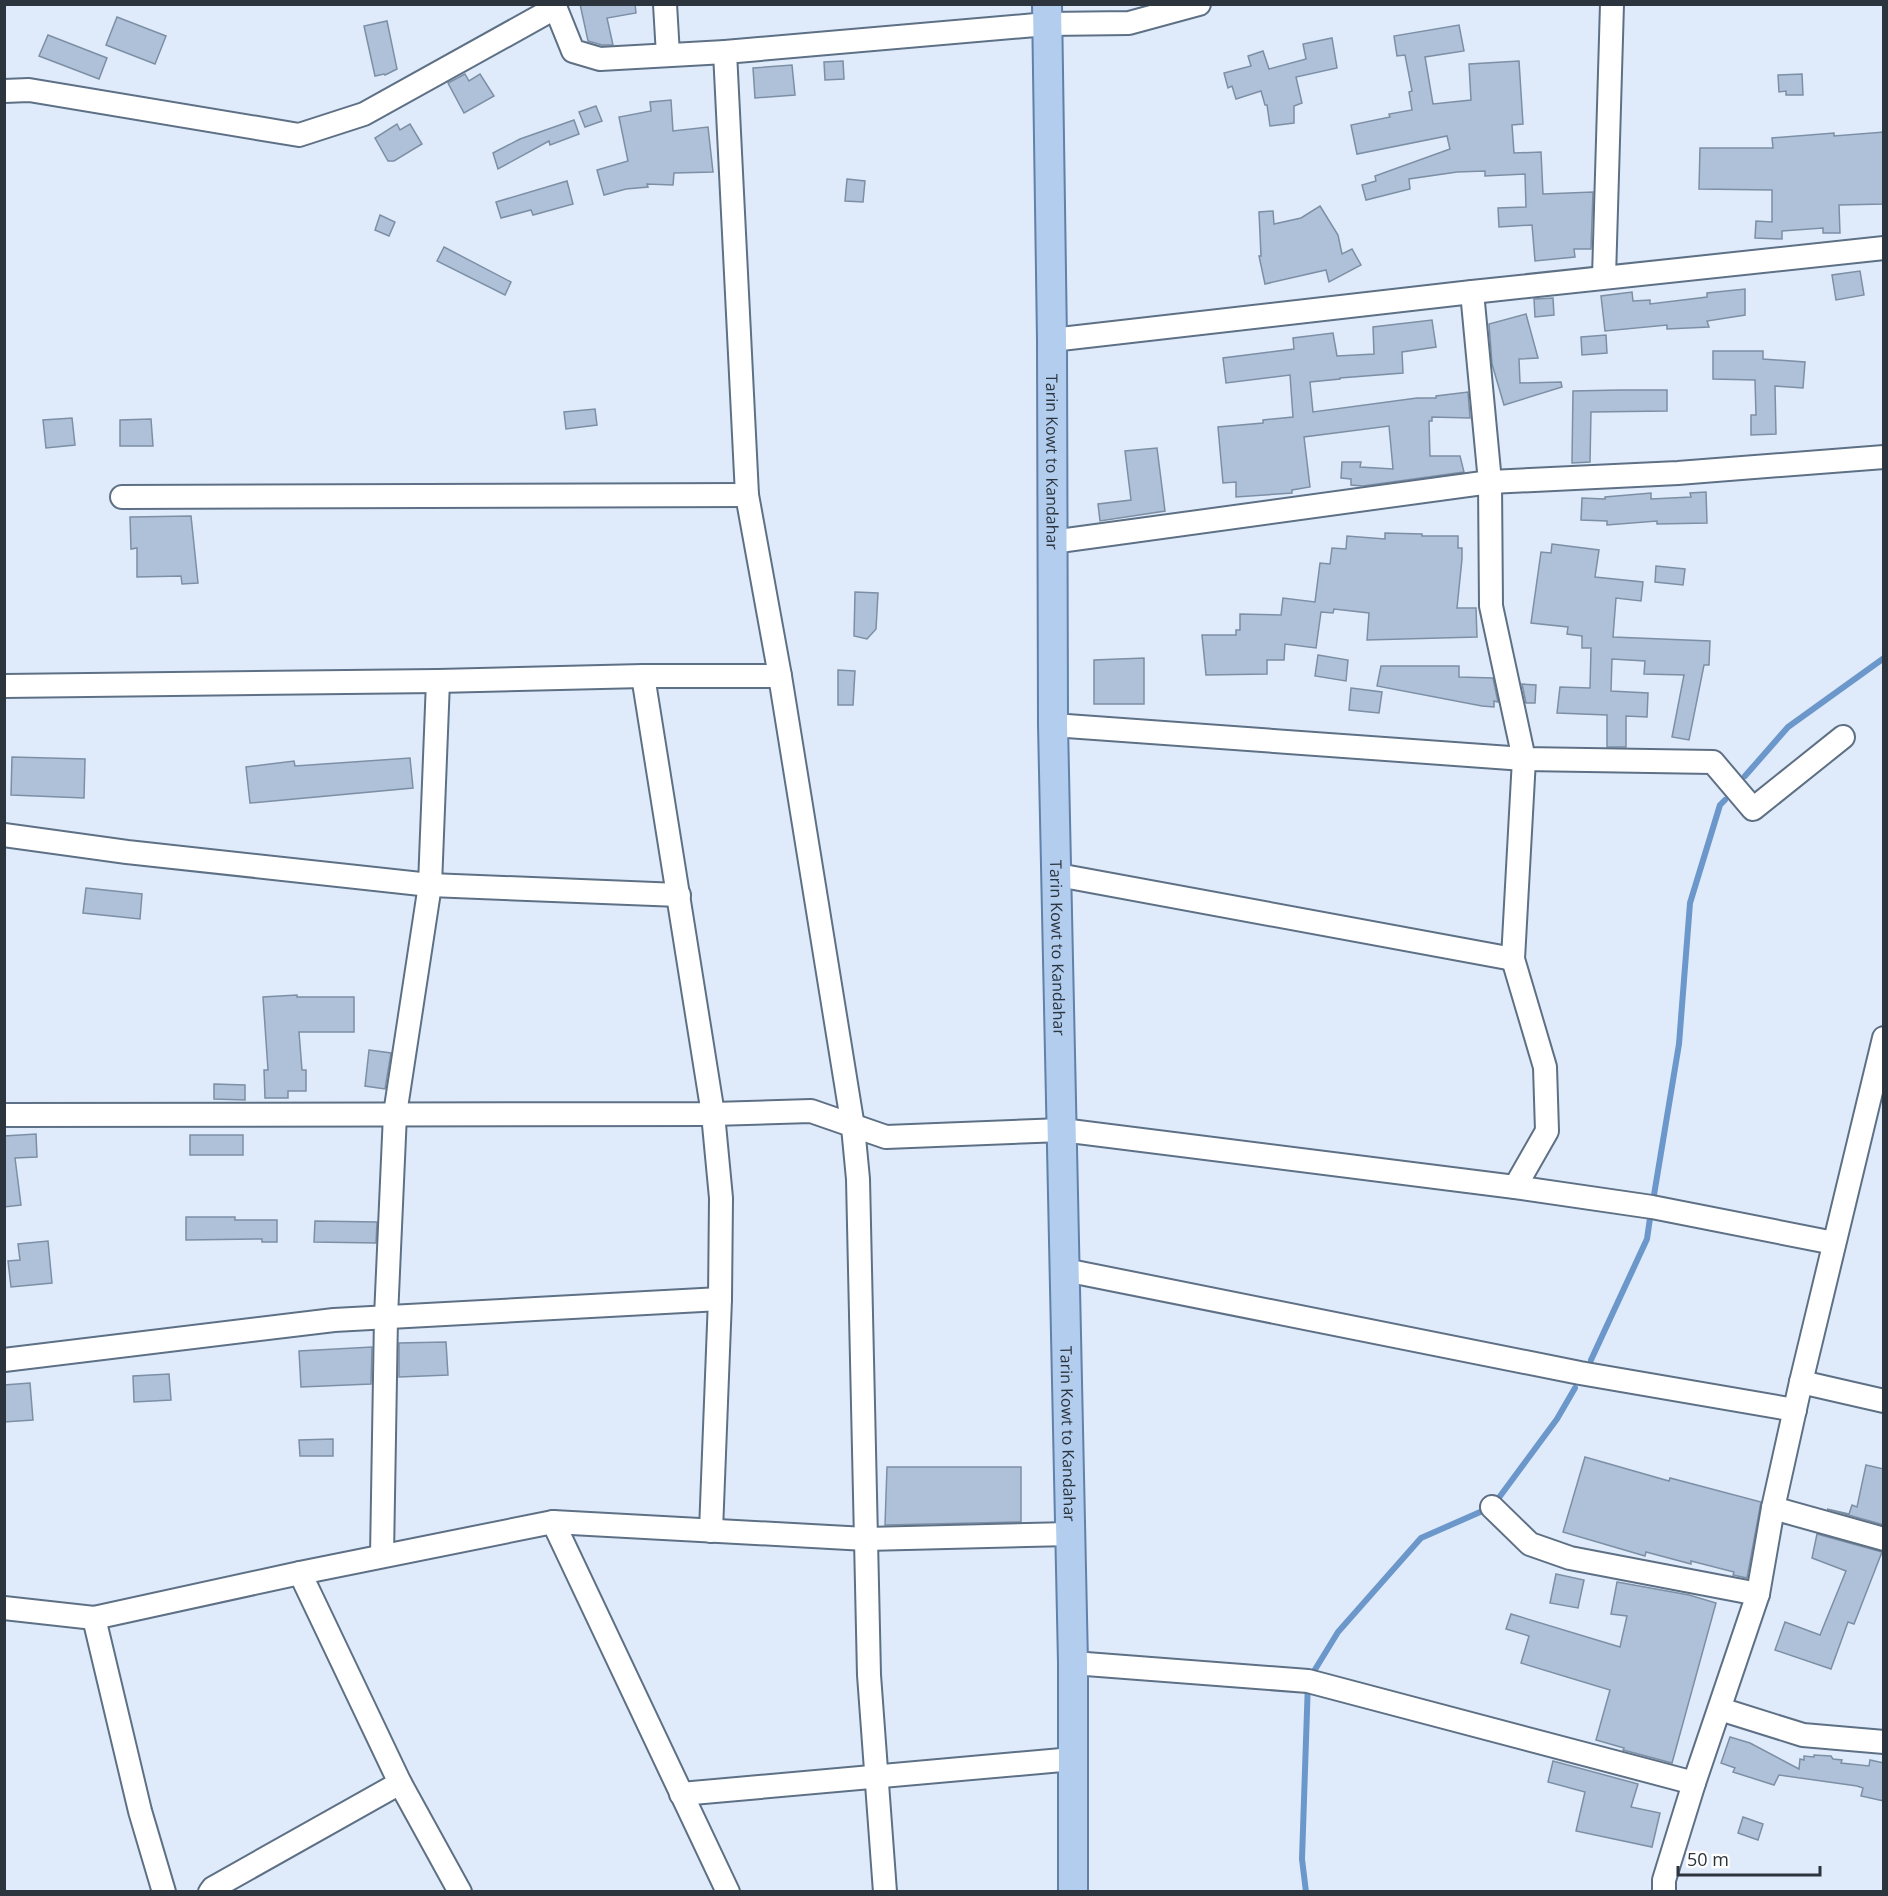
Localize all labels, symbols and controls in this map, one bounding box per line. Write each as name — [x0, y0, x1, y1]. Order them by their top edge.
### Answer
street label: Tarin Kowt to Kandahar — [1041, 374, 1064, 550]
street label: Tarin Kowt to Kandahar — [1045, 860, 1071, 1037]
street label: Tarin Kowt to Kandahar — [1055, 1346, 1081, 1522]
scale bar — [1678, 1839, 1820, 1877]
text: 50 m — [1687, 1847, 1729, 1871]

